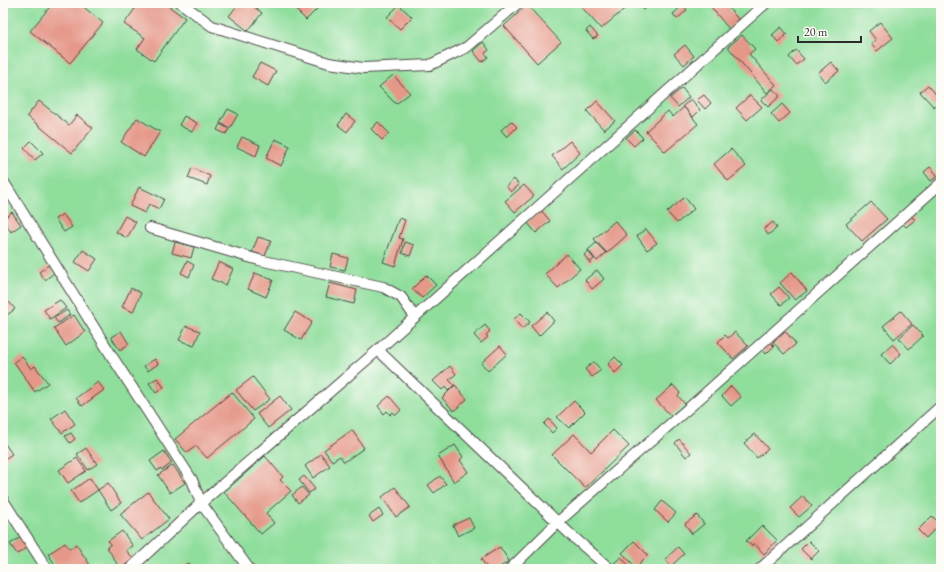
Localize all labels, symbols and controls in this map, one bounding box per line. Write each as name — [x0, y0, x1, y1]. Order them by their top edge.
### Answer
scale bar — [798, 18, 861, 44]
text: 20 m — [804, 24, 828, 40]

